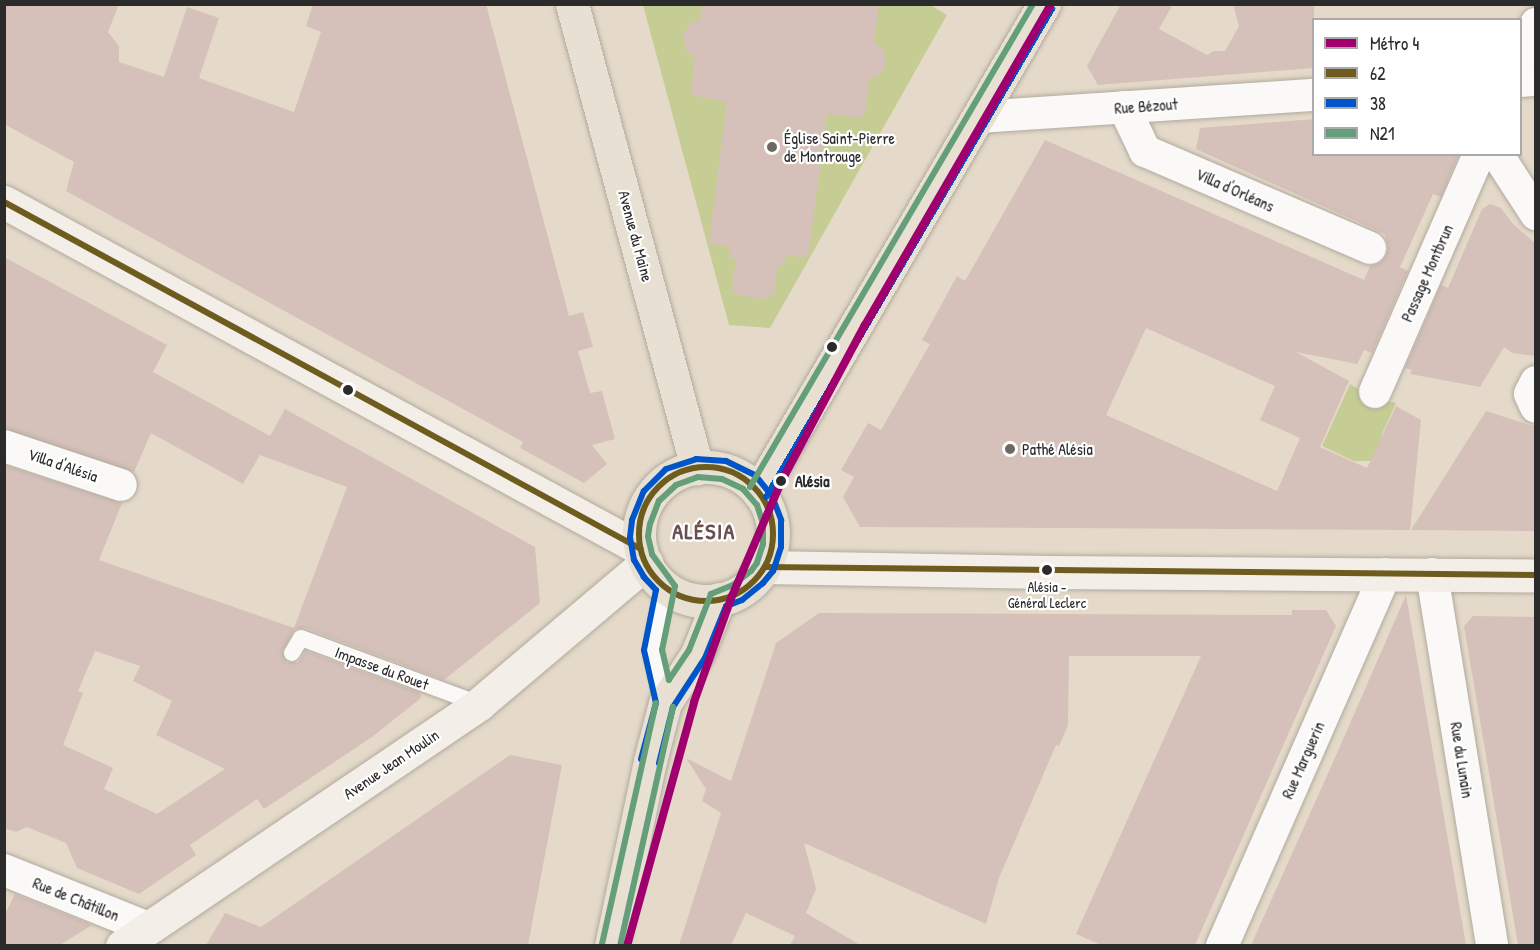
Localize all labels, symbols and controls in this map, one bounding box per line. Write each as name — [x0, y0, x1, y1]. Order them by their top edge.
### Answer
legend — [1312, 18, 1522, 156]
text: Métro 4 — [1370, 31, 1419, 56]
text: 62 — [1370, 61, 1386, 86]
text: 38 — [1370, 91, 1386, 116]
street label: Rue Bézout — [1114, 94, 1178, 118]
text: N21 — [1370, 121, 1395, 146]
place label: Église Saint-Pierre de Montrouge — [784, 128, 895, 166]
marker: Église Saint-Pierre de Montrouge — [765, 140, 779, 154]
street label: Villa d'Orléans — [1193, 164, 1277, 216]
street label: Avenue du Maine — [615, 188, 657, 284]
street label: Passage Montbrun — [1397, 221, 1457, 325]
unlabelled marker — [826, 341, 838, 353]
unlabelled marker — [342, 384, 354, 396]
place label: Pathé Alésia — [1022, 439, 1093, 459]
marker: Pathé Alésia — [1003, 442, 1017, 456]
street label: Villa d'Alésia — [25, 444, 101, 486]
place label: Alésia — [795, 471, 829, 491]
marker: Alésia — [772, 472, 790, 490]
district label: ALÉSIA — [672, 519, 736, 545]
marker: Alésia - Général Leclerc — [1041, 564, 1053, 576]
place label: Alésia - Général Leclerc — [1008, 579, 1086, 612]
street label: Impasse du Rouet — [332, 642, 432, 694]
street label: Rue Marguerin — [1277, 718, 1329, 802]
street label: Rue du Lunain — [1447, 721, 1477, 799]
street label: Avenue Jean Moulin — [340, 725, 442, 803]
street label: Rue de Châtillon — [30, 873, 122, 925]

